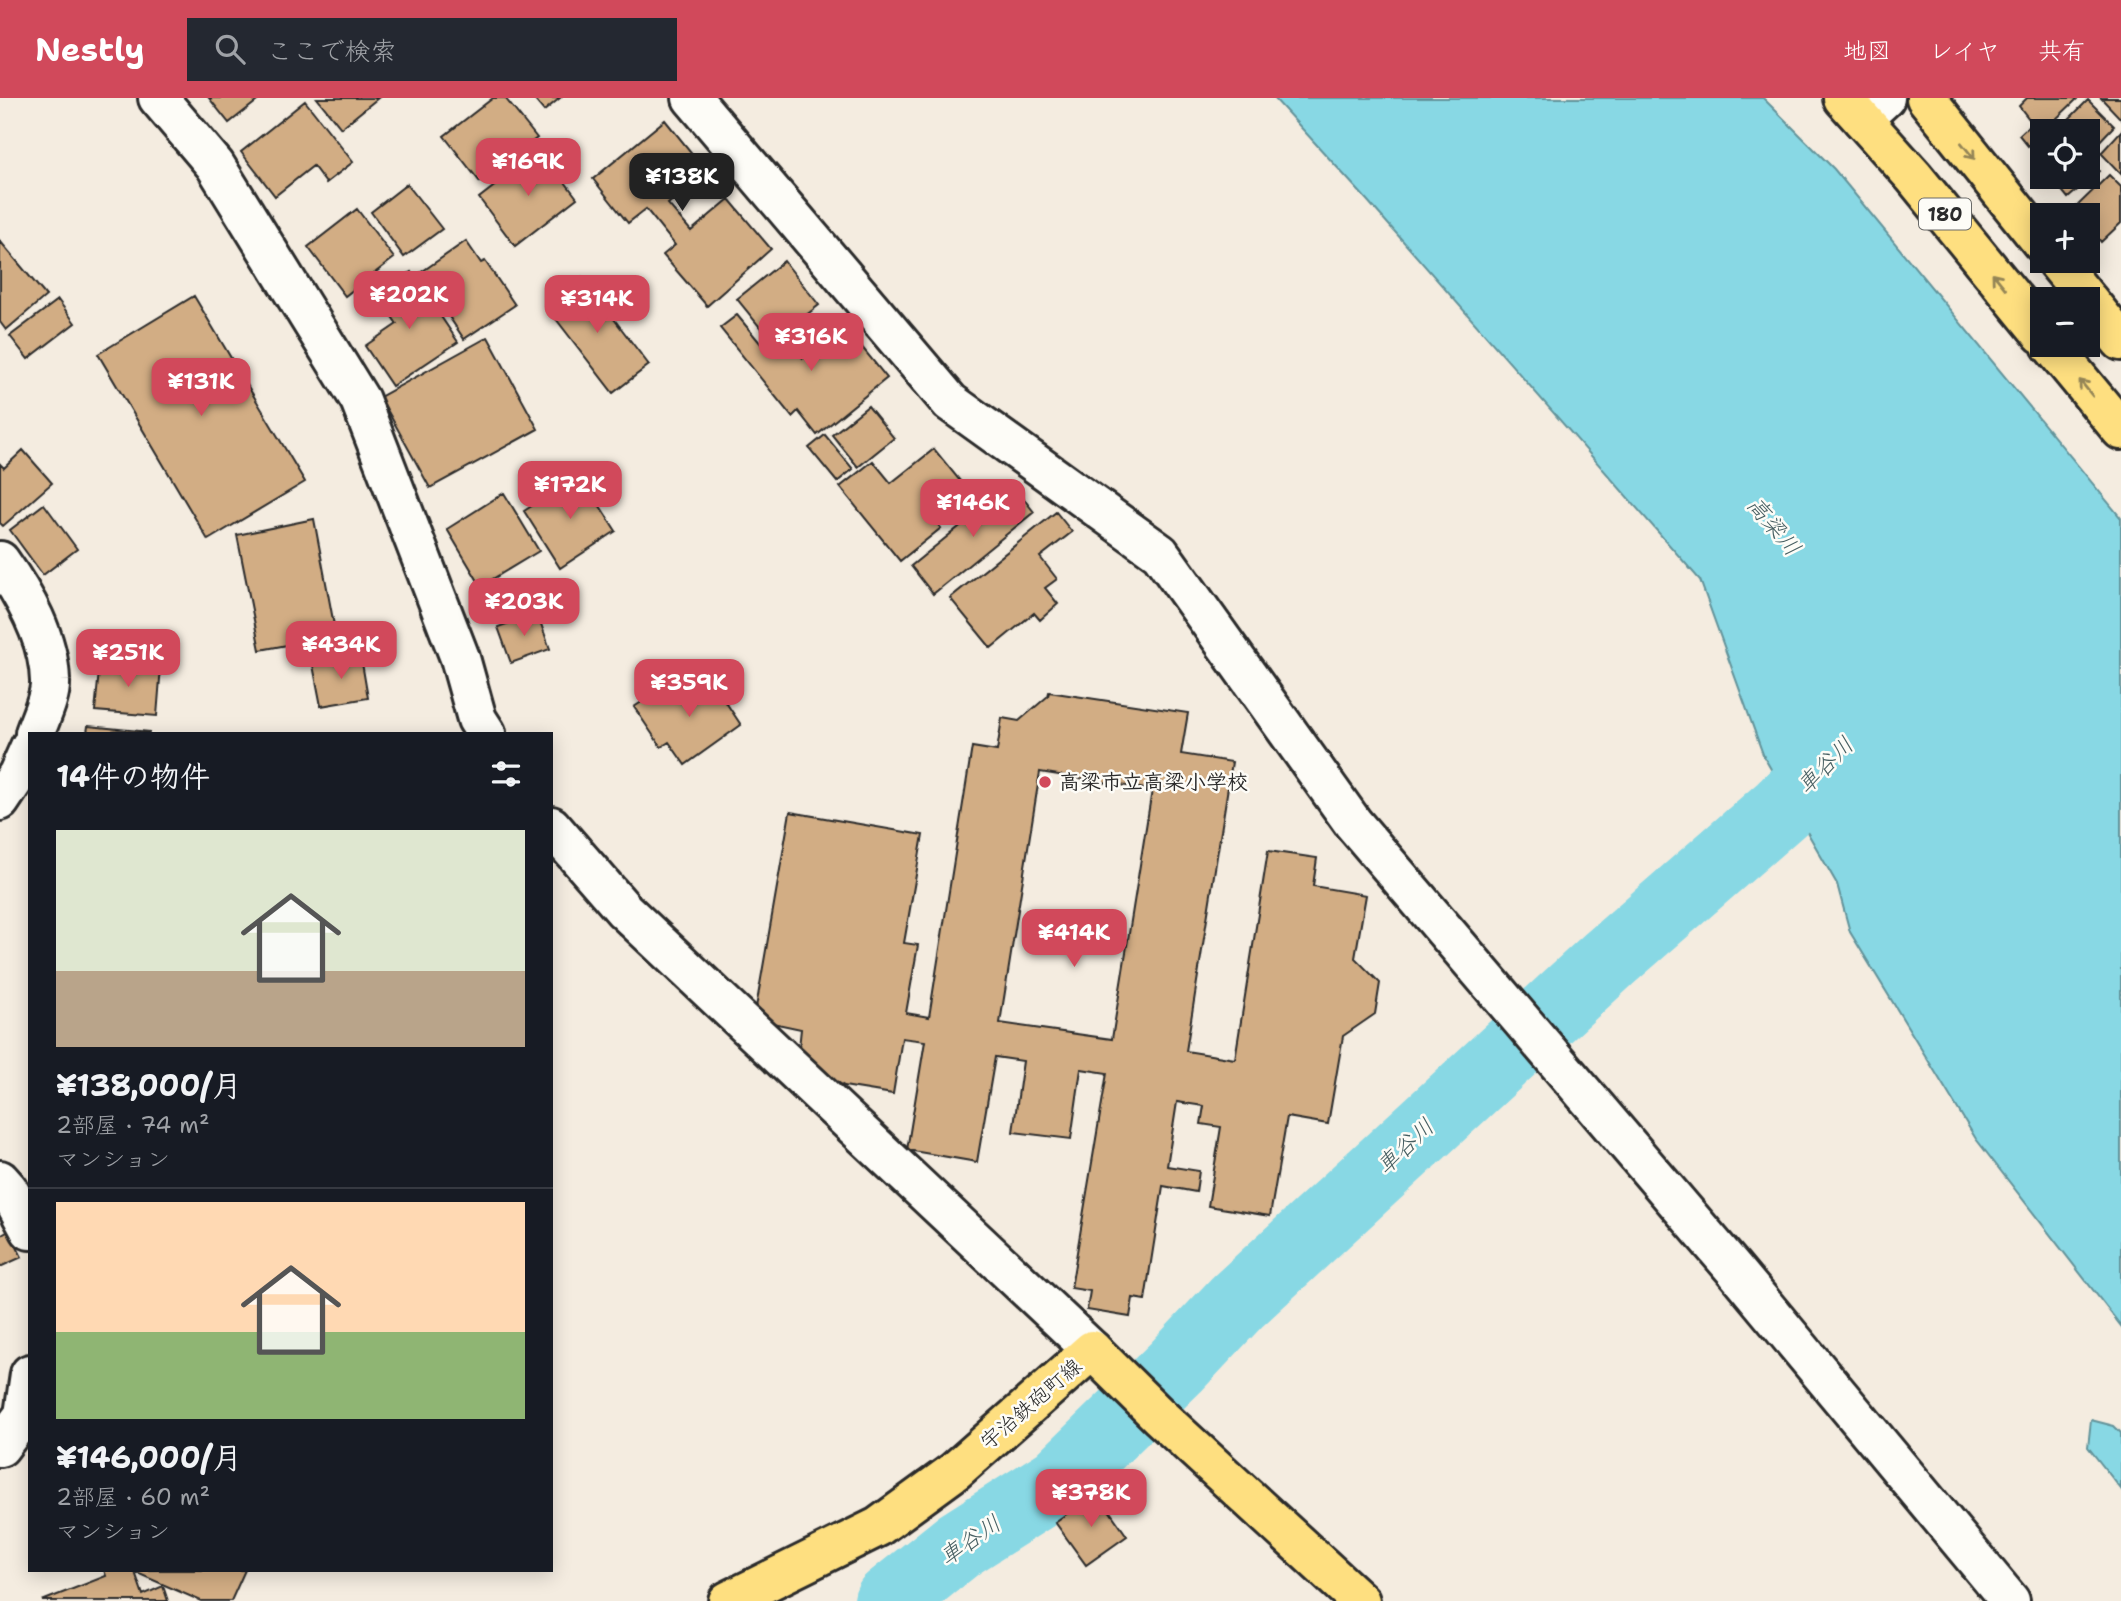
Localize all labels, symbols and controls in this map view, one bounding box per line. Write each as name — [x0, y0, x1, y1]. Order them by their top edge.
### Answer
search box — [187, 18, 677, 81]
text: Nestly — [35, 27, 145, 72]
icon: search — [211, 30, 249, 68]
text: ここで検索 — [267, 33, 397, 68]
text: 地図 — [1843, 35, 1891, 67]
text: レイヤ — [1929, 35, 2000, 67]
text: 共有 — [2038, 35, 2086, 67]
map controls — [2030, 119, 2100, 357]
button: locate — [2030, 119, 2100, 189]
pin: ¥169K — [479, 139, 577, 198]
one-way arrow — [1961, 142, 1976, 160]
text: ¥169K — [492, 146, 564, 176]
pin: ¥138K — [633, 153, 731, 213]
text: ¥138K — [645, 161, 719, 191]
road number: 180 — [1919, 198, 1971, 230]
button: + — [2030, 203, 2100, 273]
pin: ¥202K — [360, 272, 458, 331]
one-way arrow — [1991, 273, 2007, 291]
pin: ¥314K — [548, 275, 646, 335]
text: ¥202K — [370, 279, 448, 309]
text: ¥314K — [561, 283, 633, 313]
button: − — [2030, 287, 2100, 357]
pin: ¥316K — [762, 314, 860, 373]
text: ¥316K — [775, 321, 847, 351]
pin: ¥131K — [152, 358, 250, 418]
text: ¥131K — [168, 366, 234, 396]
one-way arrow — [2078, 379, 2094, 397]
pin: ¥172K — [521, 462, 619, 521]
text: ¥172K — [534, 469, 606, 499]
pin: ¥146K — [924, 480, 1022, 539]
text: ¥146K — [936, 487, 1010, 517]
water label: 高梁川 — [1740, 490, 1808, 562]
pin: ¥203K — [475, 578, 573, 638]
text: ¥203K — [484, 586, 564, 616]
pin: ¥434K — [292, 622, 390, 681]
text: ¥434K — [302, 629, 380, 659]
pin: ¥251K — [79, 630, 177, 689]
text: ¥251K — [92, 637, 164, 667]
pin: ¥359K — [640, 660, 738, 719]
text: ¥359K — [650, 667, 728, 697]
water label: 車谷川 — [1790, 730, 1860, 800]
icon: filters — [487, 755, 525, 793]
text: 14件の物件 — [56, 756, 210, 797]
place label: 高梁市立高梁小学校 — [1059, 768, 1248, 796]
marker: 高梁市立高梁小学校 — [1037, 774, 1053, 790]
icon: home — [228, 875, 354, 1001]
pin: ¥414K — [1025, 910, 1123, 969]
text: ¥414K — [1038, 917, 1110, 947]
text: ¥138,000/月 — [56, 1065, 242, 1106]
text: 2部屋 · 74 m² — [56, 1110, 210, 1140]
water label: 車谷川 — [1370, 1112, 1440, 1180]
text: マンション — [56, 1144, 170, 1174]
icon: home — [228, 1247, 354, 1373]
street label: 宇治鉄砲町線 — [974, 1352, 1088, 1456]
text: ¥146,000/月 — [56, 1437, 242, 1478]
pin: ¥378K — [1042, 1470, 1140, 1529]
text: ¥378K — [1052, 1477, 1130, 1507]
text: 2部屋 · 60 m² — [56, 1482, 210, 1512]
water label: 車谷川 — [933, 1508, 1007, 1572]
text: マンション — [56, 1516, 170, 1546]

